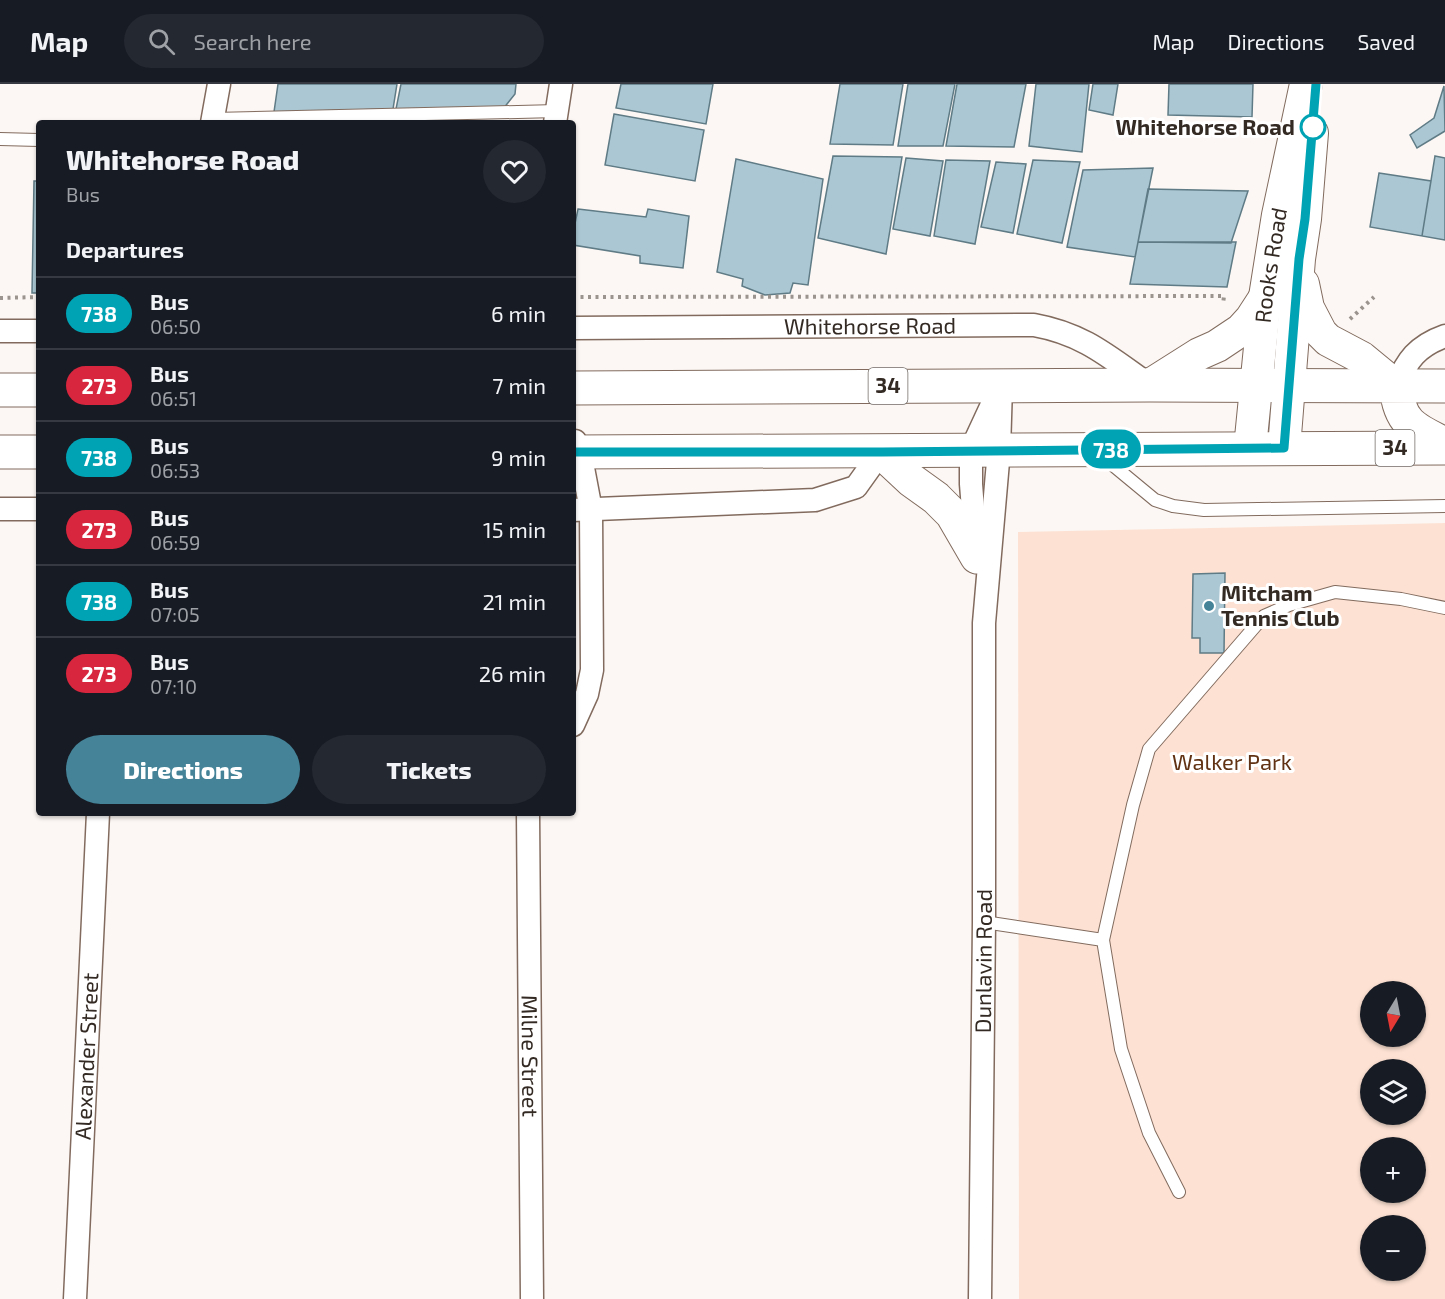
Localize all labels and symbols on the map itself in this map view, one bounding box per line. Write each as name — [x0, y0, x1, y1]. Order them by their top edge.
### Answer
place label: Whitehorse Road — [1116, 113, 1295, 139]
marker: Whitehorse Road — [1300, 114, 1326, 140]
street label: Rooks Road — [1248, 205, 1291, 324]
street label: Whitehorse Road — [784, 312, 956, 339]
road number: 34 — [868, 368, 908, 404]
line badge: 738 — [1076, 430, 1146, 469]
road number: 34 — [1376, 430, 1414, 466]
place label: Mitcham Tennis Club — [1221, 579, 1340, 630]
marker: Mitcham Tennis Club — [1202, 599, 1216, 613]
park label: Walker Park — [1172, 748, 1292, 774]
street label: Dunlavin Road — [969, 889, 996, 1033]
street label: Alexander Street — [69, 972, 102, 1140]
north arrow — [1360, 981, 1426, 1047]
street label: Milne Street — [517, 995, 545, 1117]

